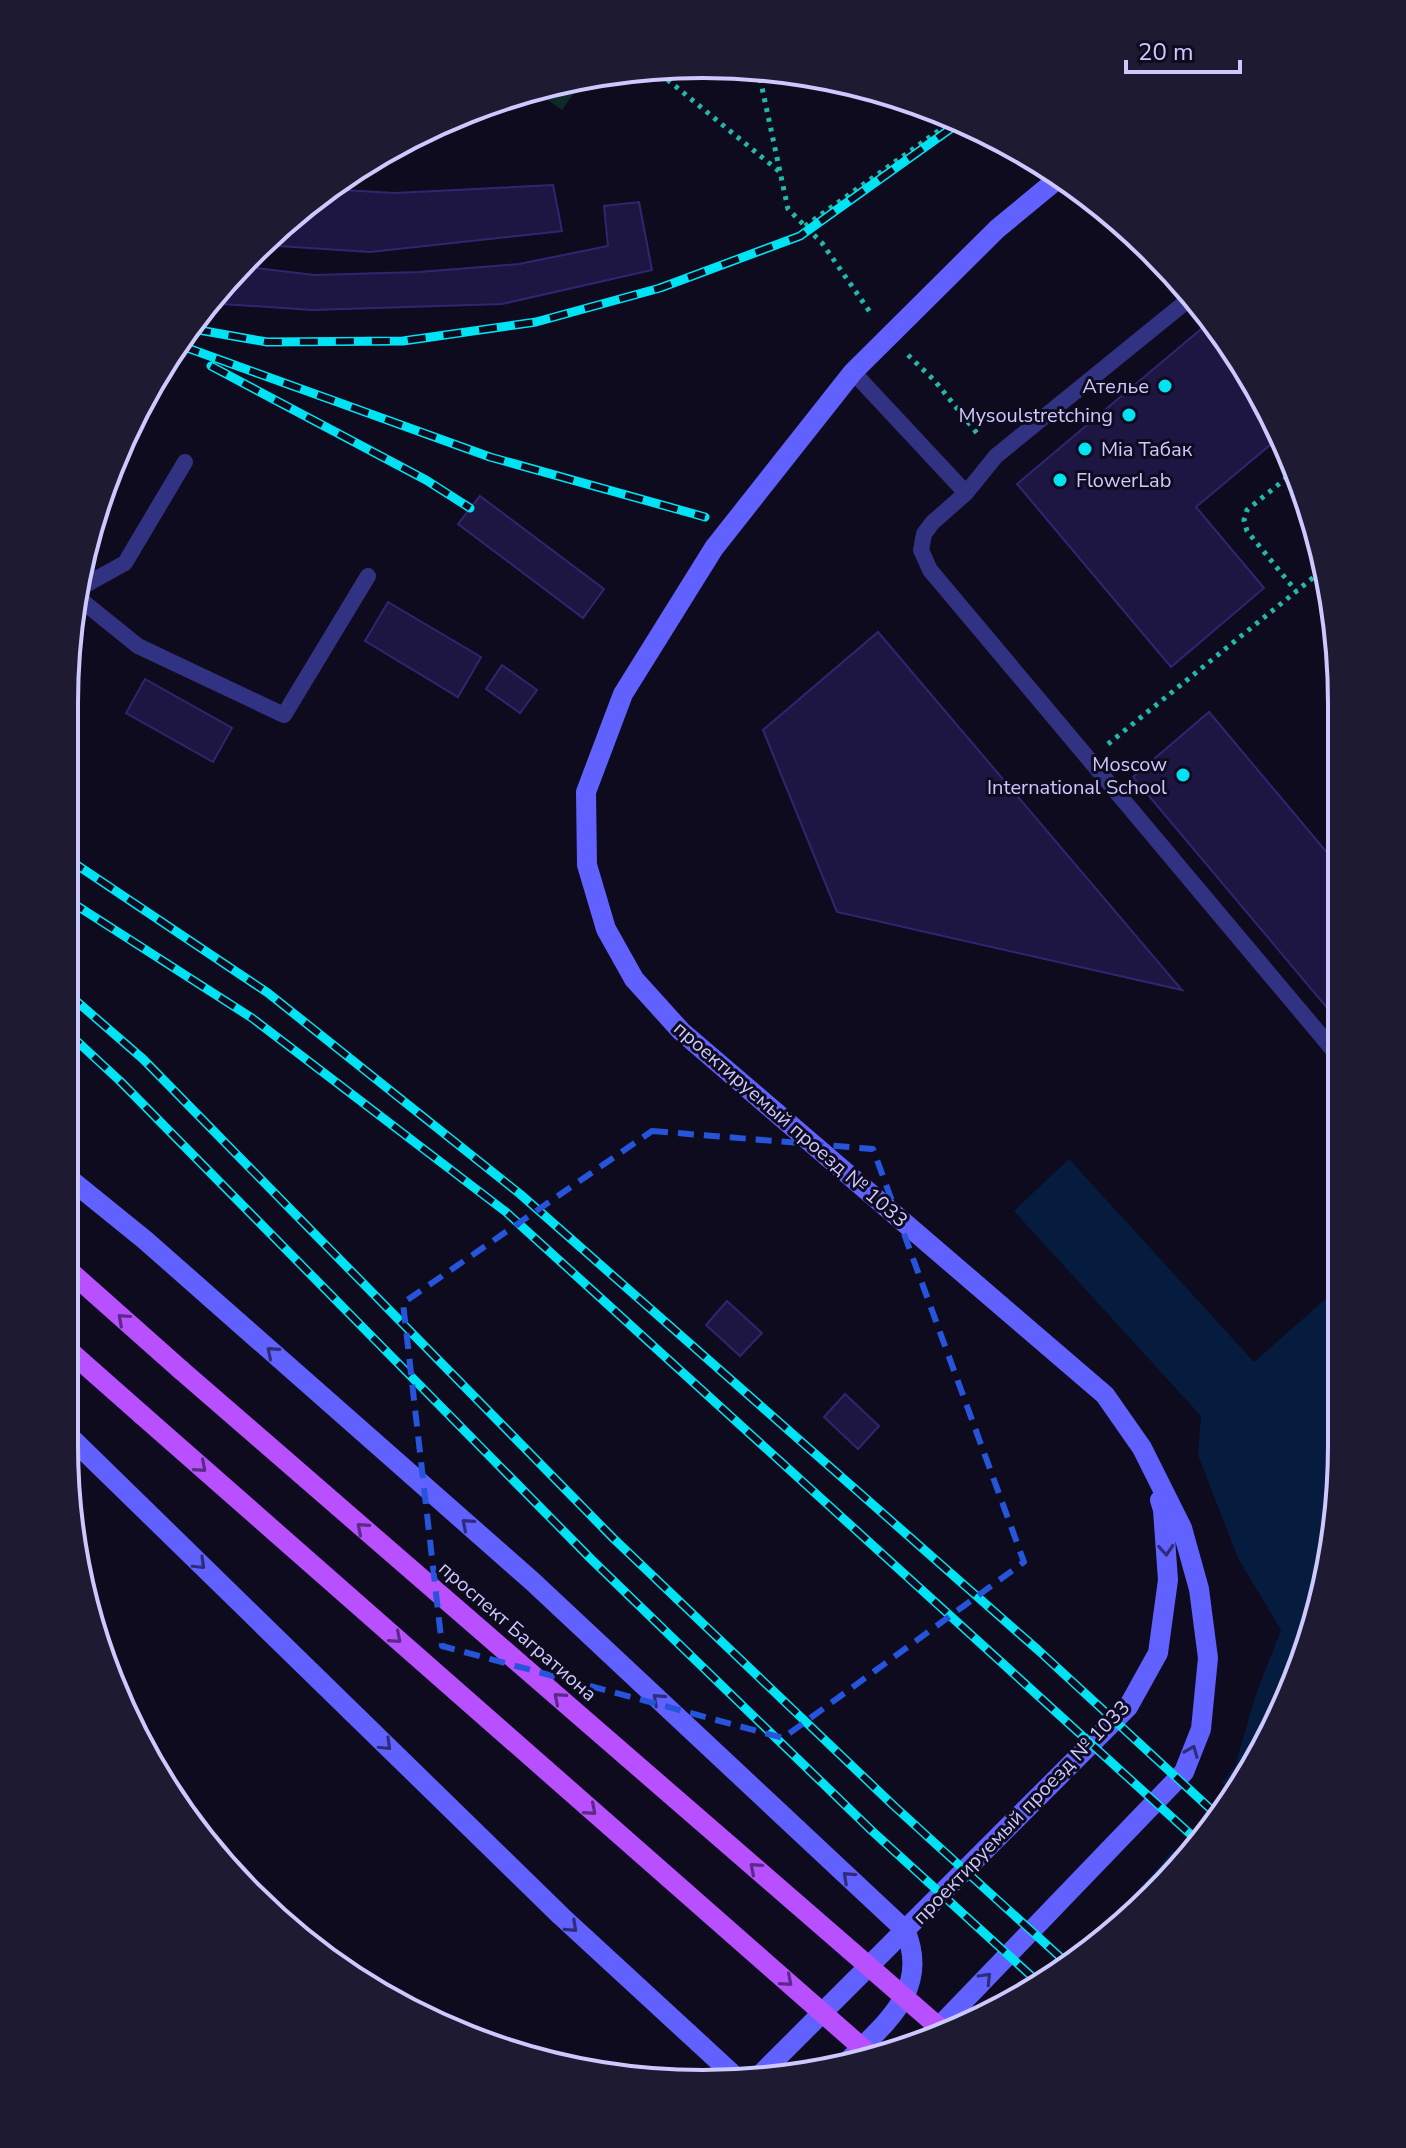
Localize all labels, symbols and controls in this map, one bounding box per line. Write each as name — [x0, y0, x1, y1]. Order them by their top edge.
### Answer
scale bar — [1126, 24, 1240, 74]
text: 20 m — [1138, 36, 1194, 68]
place label: Ателье — [1082, 373, 1149, 400]
marker: Ателье — [1156, 377, 1174, 395]
place label: Mysoulstretching — [959, 402, 1113, 429]
marker: Mysoulstretching — [1120, 406, 1138, 424]
place label: Mia Табак — [1101, 436, 1193, 463]
marker: Mia Табак — [1076, 440, 1094, 458]
place label: FlowerLab — [1076, 467, 1171, 494]
marker: FlowerLab — [1051, 471, 1069, 489]
place label: Moscow International School — [987, 751, 1167, 801]
marker: Moscow International School — [1174, 766, 1192, 784]
street label: проектируемый проезд № 1033 — [668, 1015, 913, 1234]
one-way arrow — [118, 1314, 133, 1329]
one-way arrow — [266, 1347, 281, 1361]
one-way arrow — [191, 1457, 206, 1472]
one-way arrow — [461, 1519, 476, 1533]
one-way arrow — [357, 1523, 372, 1537]
one-way arrow — [1157, 1544, 1174, 1557]
one-way arrow — [191, 1554, 205, 1569]
street label: проспект Багратиона — [433, 1555, 602, 1708]
one-way arrow — [386, 1629, 401, 1643]
one-way arrow — [553, 1693, 568, 1708]
one-way arrow — [653, 1694, 667, 1709]
street label: проектируемый проезд № 1033 — [907, 1694, 1136, 1930]
one-way arrow — [377, 1736, 391, 1750]
one-way arrow — [1182, 1745, 1199, 1759]
one-way arrow — [582, 1800, 597, 1815]
one-way arrow — [750, 1863, 764, 1878]
one-way arrow — [843, 1871, 857, 1886]
one-way arrow — [563, 1917, 578, 1931]
one-way arrow — [777, 1971, 792, 1986]
one-way arrow — [977, 1973, 991, 1987]

